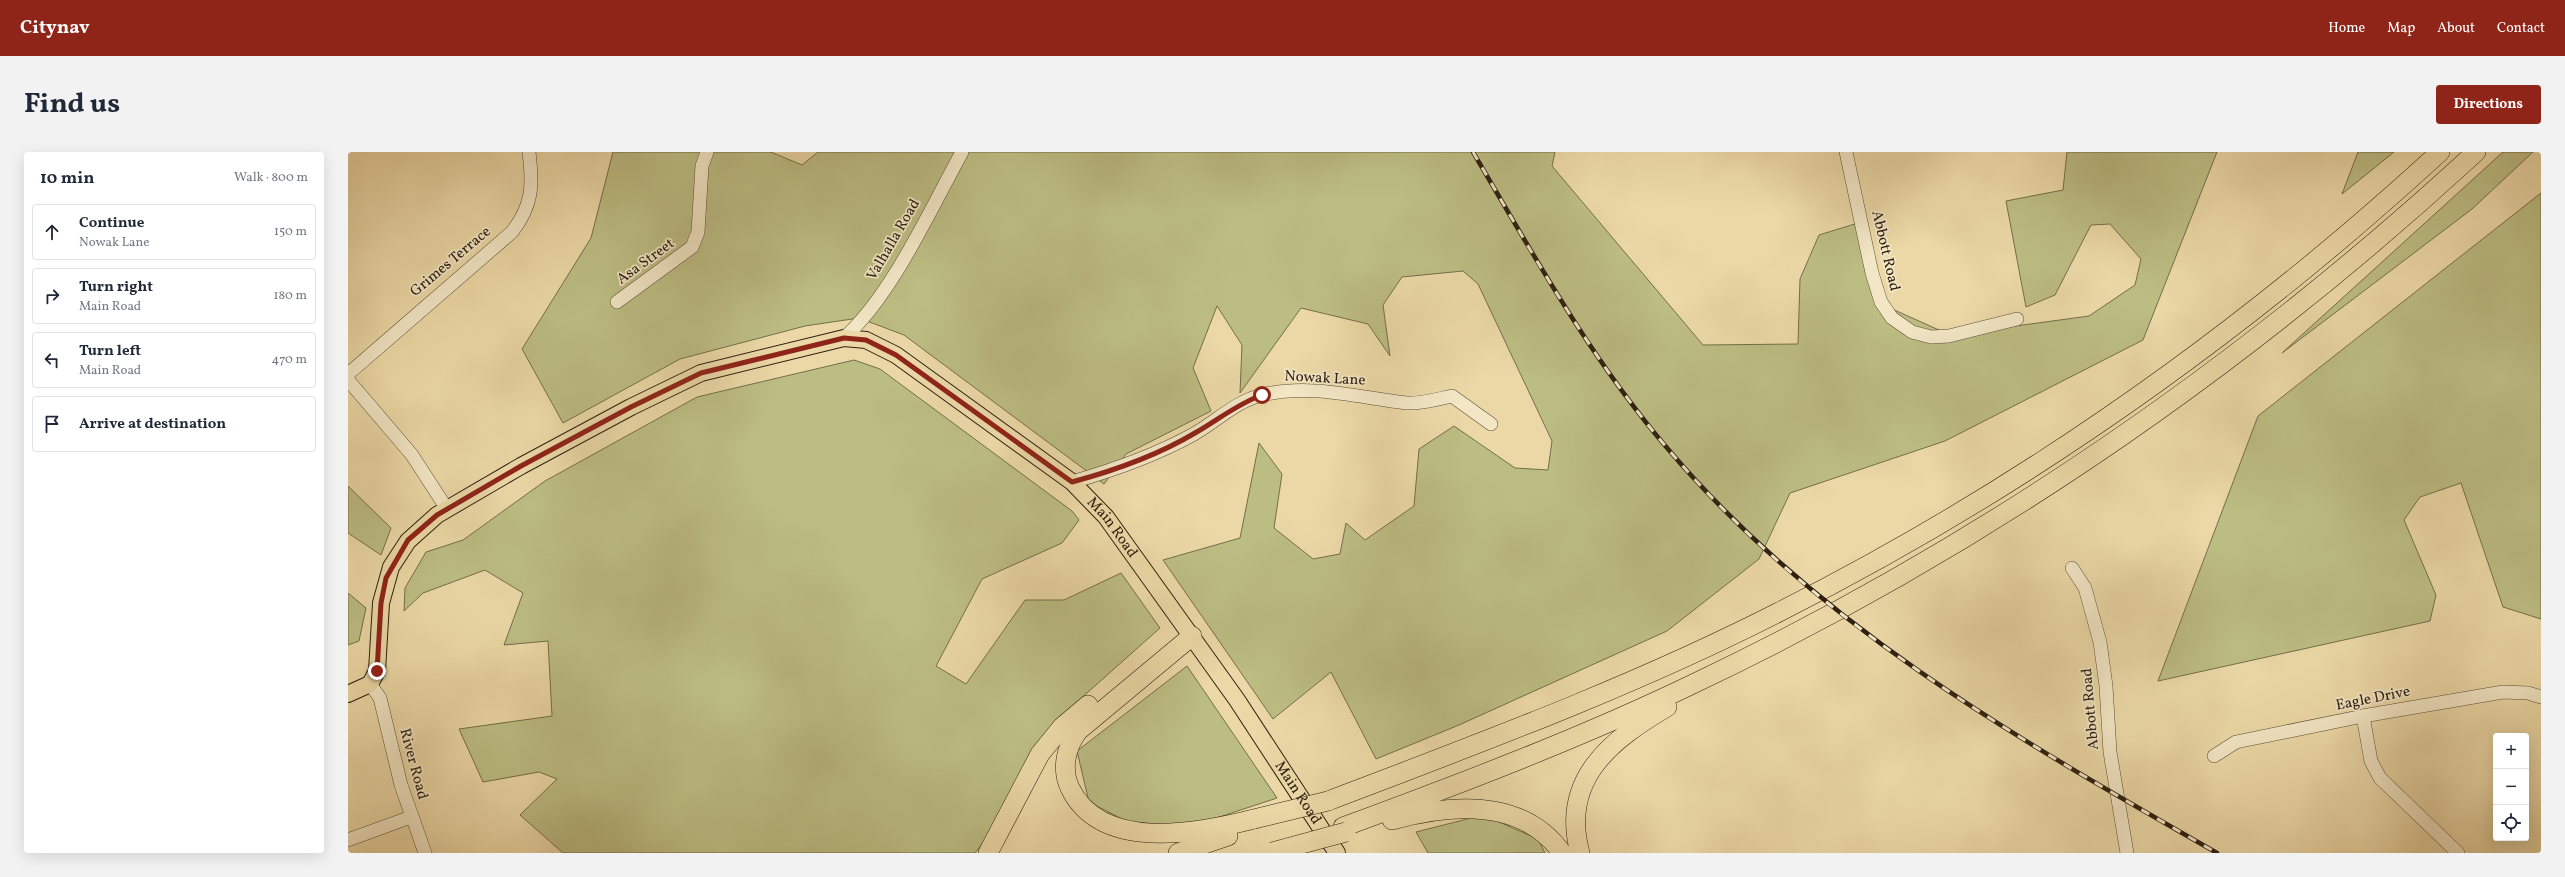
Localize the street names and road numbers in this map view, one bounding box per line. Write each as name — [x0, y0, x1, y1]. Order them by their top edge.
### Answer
street label: Valhalla Road — [862, 196, 926, 284]
street label: Abbott Road — [1866, 209, 1904, 293]
street label: Grimes Terrace — [406, 222, 496, 302]
street label: Asa Street — [613, 234, 679, 290]
street label: Nowak Lane — [1284, 366, 1366, 392]
street label: Main Road — [1082, 493, 1142, 562]
street label: Abbott Road — [2077, 667, 2105, 751]
street label: Eagle Drive — [2334, 682, 2412, 716]
street label: River Road — [393, 726, 433, 802]
street label: Main Road — [1269, 757, 1326, 829]

